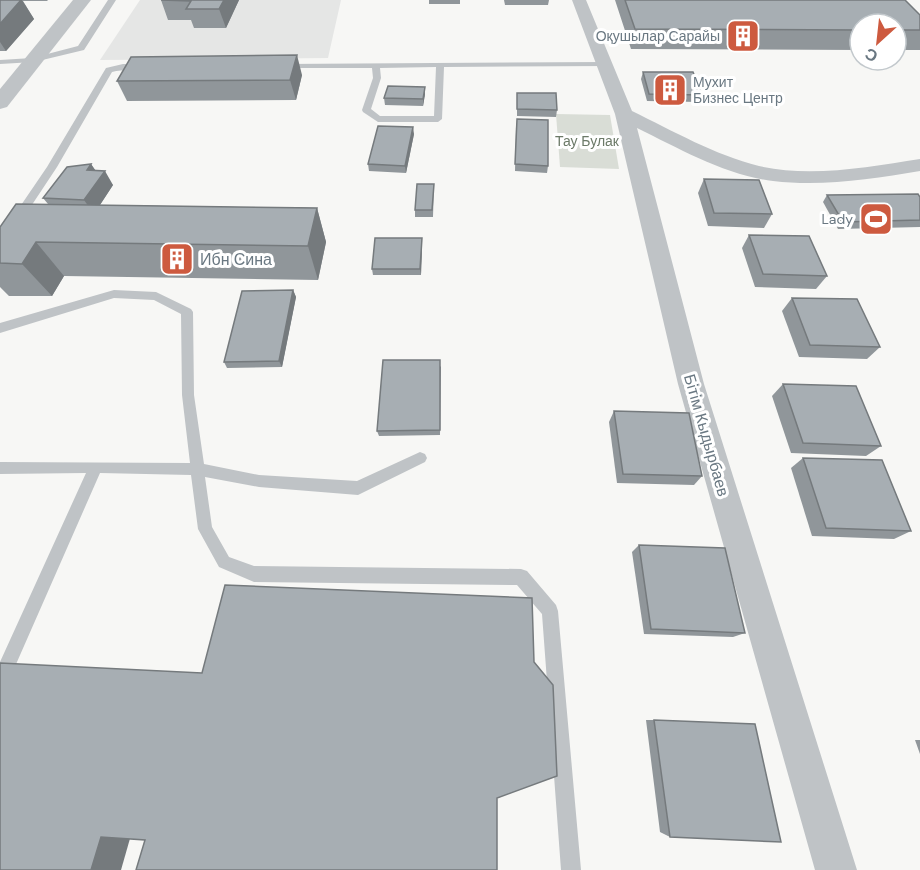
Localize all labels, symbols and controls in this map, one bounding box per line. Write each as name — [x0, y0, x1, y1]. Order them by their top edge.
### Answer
north arrow — [848, 12, 908, 72]
building icon: Оқушылар Сарайы — [725, 18, 761, 54]
place label: Оқушылар Сарайы — [596, 27, 720, 45]
text: С — [861, 43, 881, 67]
building icon: Мухит Бизнес Центр — [652, 72, 688, 108]
place label: Мухит Бизнес Центр — [693, 73, 783, 107]
park label: Тау Булак — [555, 132, 620, 150]
sports icon: Lady — [858, 201, 894, 237]
place label: Lady — [821, 210, 853, 228]
building icon: Ибн Сина — [159, 241, 195, 277]
place label: Ибн Сина — [200, 249, 272, 270]
street label: Бiтiм Кыдырбаев — [679, 371, 734, 499]

